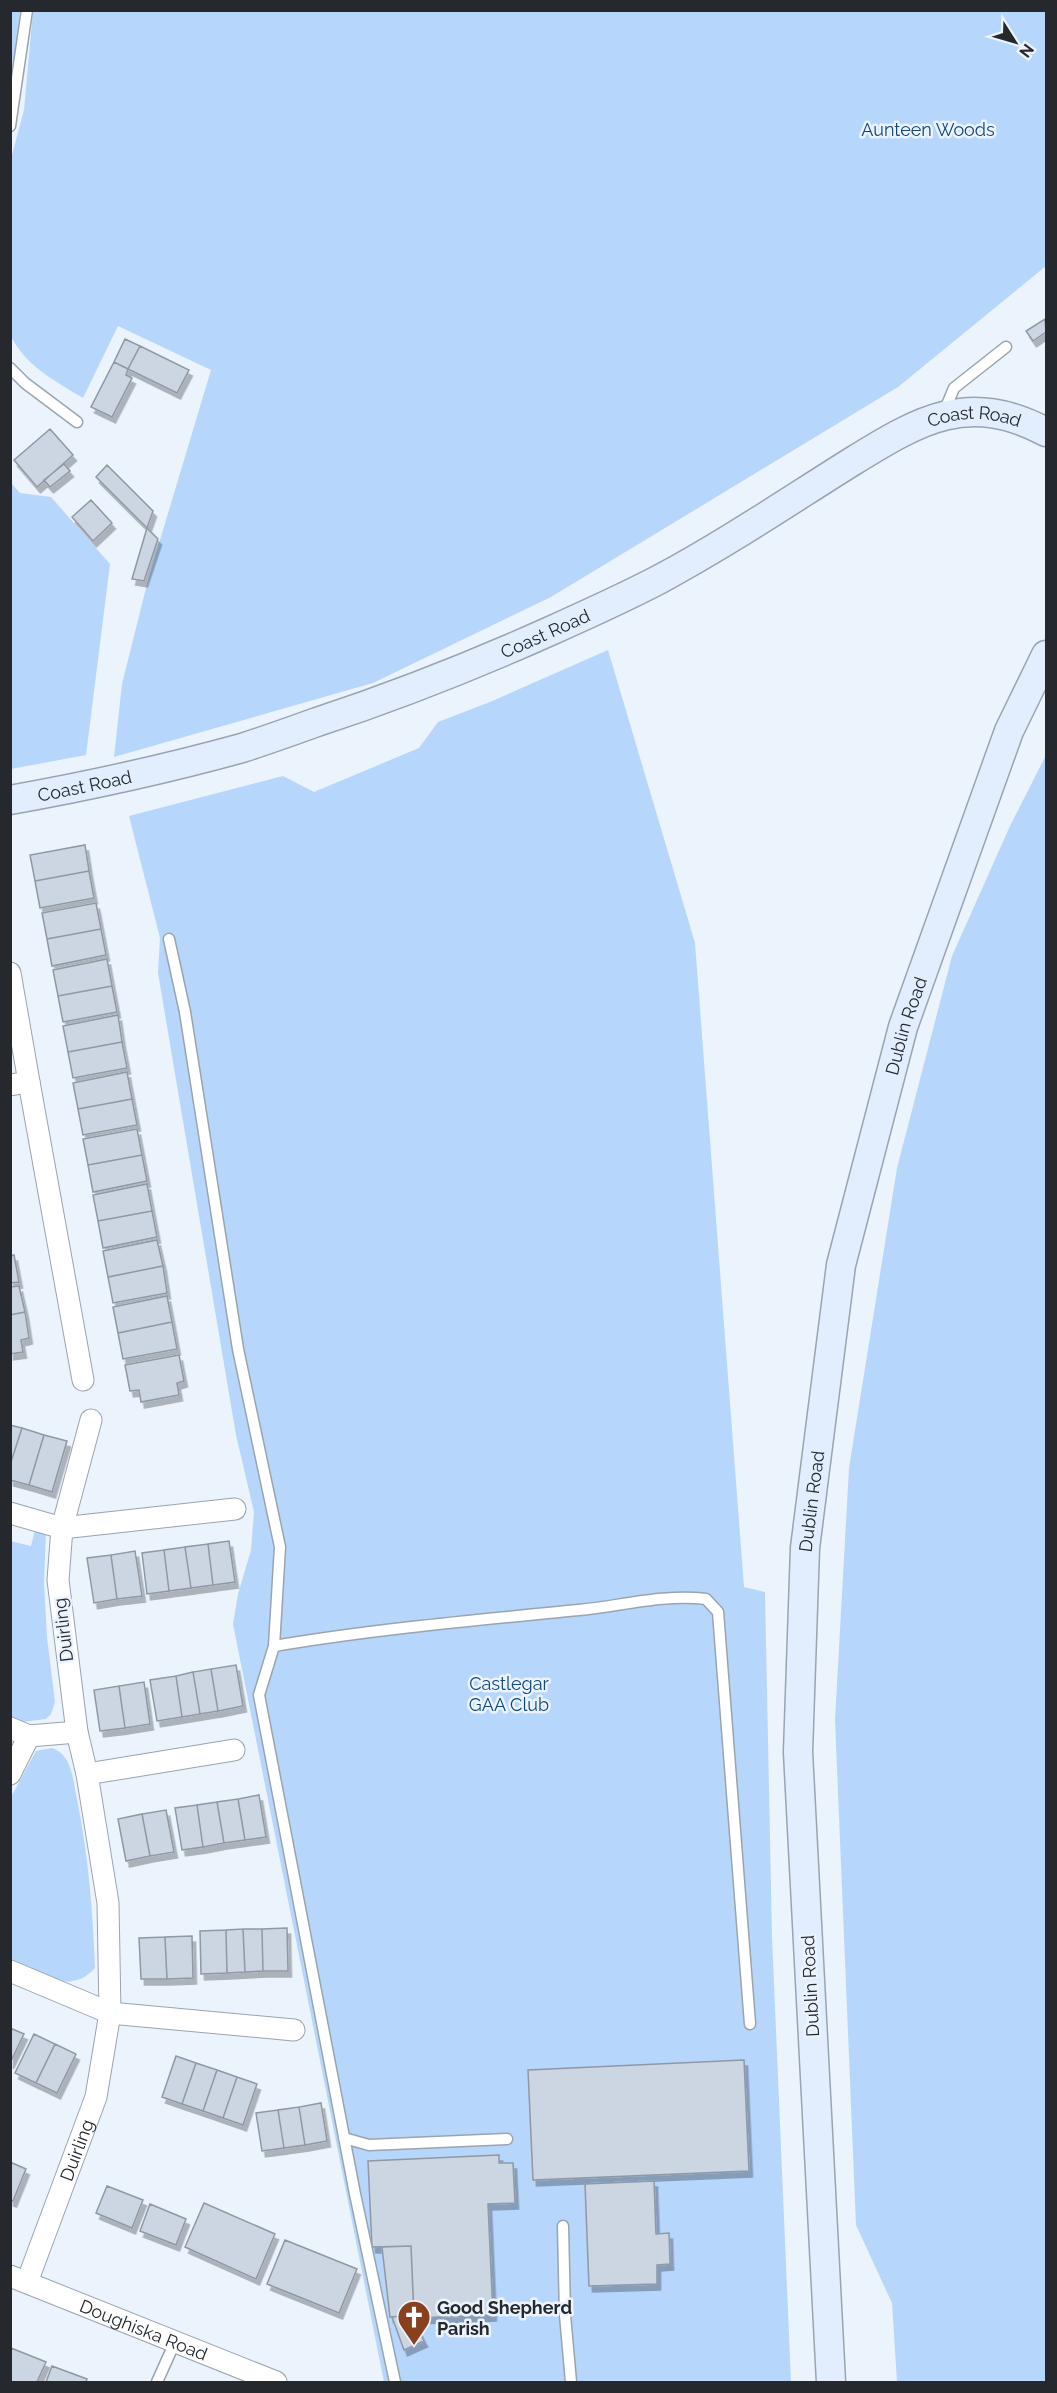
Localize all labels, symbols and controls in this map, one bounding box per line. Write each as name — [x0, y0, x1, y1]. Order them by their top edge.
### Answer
north arrow — [985, 12, 1045, 72]
text: N — [1015, 40, 1038, 61]
park label: Aunteen Woods — [861, 119, 995, 140]
street label: Coast Road — [924, 401, 1024, 431]
street label: Coast Road — [497, 604, 593, 662]
street label: Coast Road — [36, 765, 134, 805]
street label: Dublin Road — [880, 974, 931, 1077]
street label: Dublin Road — [794, 1450, 828, 1553]
street label: Duirling — [49, 1597, 77, 1663]
park label: Castlegar GAA Club — [469, 1673, 549, 1715]
street label: Dublin Road — [797, 1935, 823, 2037]
street label: Duirling — [55, 2116, 97, 2184]
street label: Doughiska Road — [77, 2294, 211, 2364]
place label: Good Shepherd Parish — [437, 2297, 572, 2339]
church icon: Good Shepherd Parish — [396, 2299, 432, 2346]

